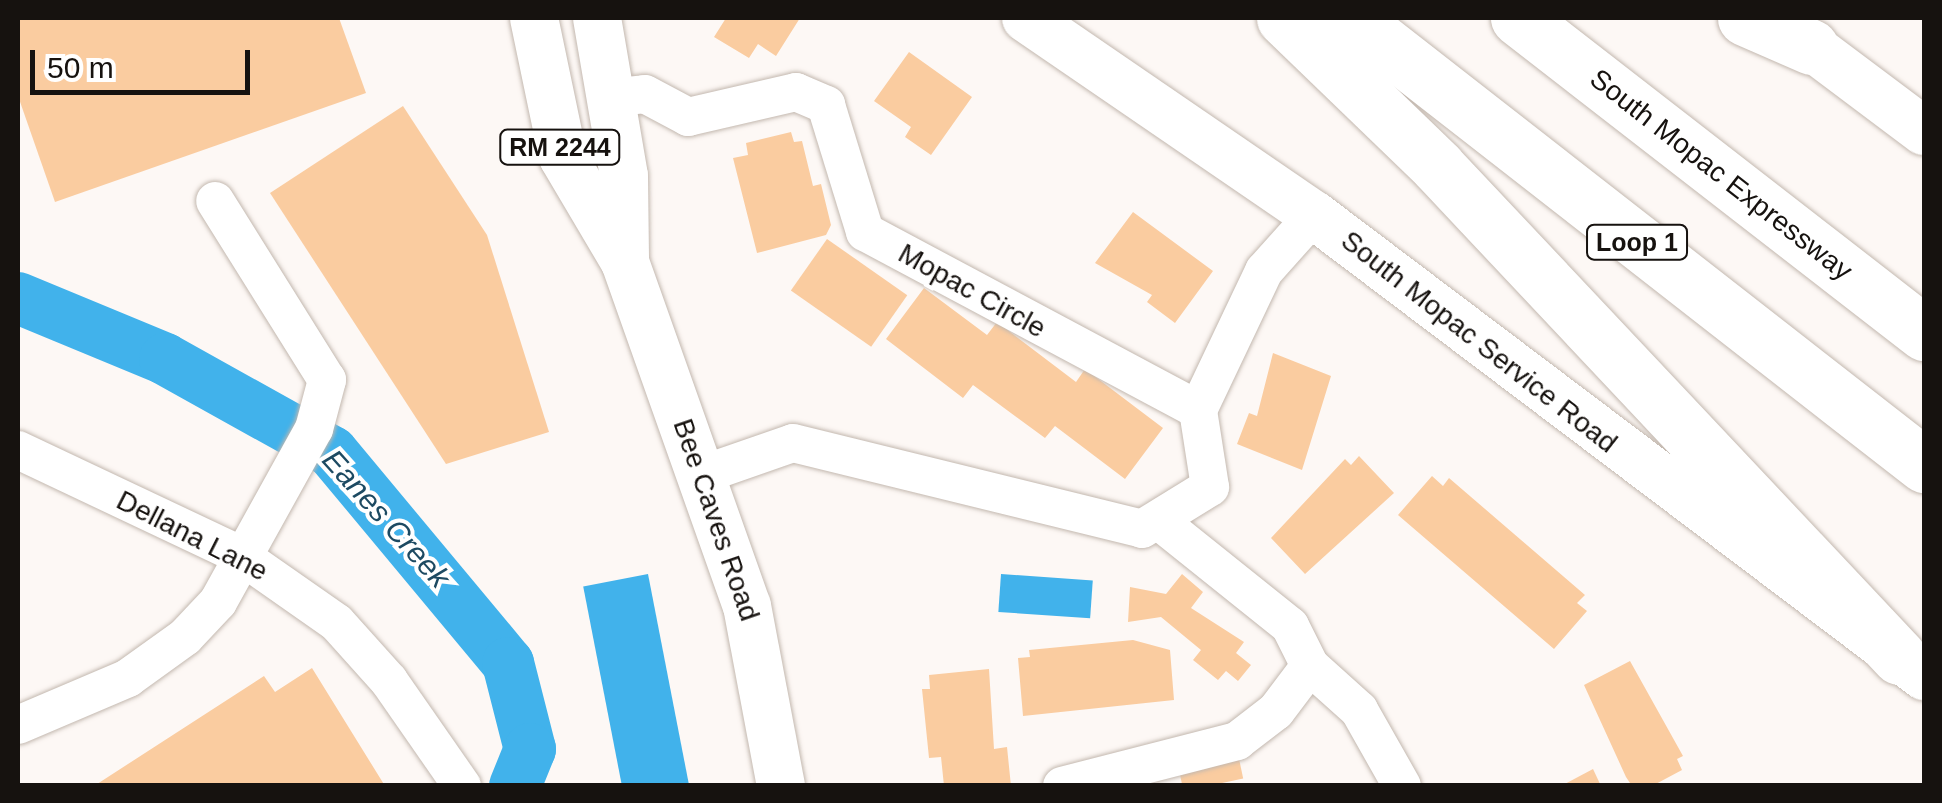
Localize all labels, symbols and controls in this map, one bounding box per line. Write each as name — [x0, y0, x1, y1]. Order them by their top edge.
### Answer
scale bar — [35, 30, 255, 92]
text: 50 m — [47, 51, 114, 84]
street label: South Mopac Expressway — [1583, 62, 1859, 288]
road number: RM 2244 — [498, 127, 622, 167]
road number: Loop 1 — [1584, 222, 1690, 262]
street label: South Mopac Service Road — [1334, 224, 1624, 460]
street label: Mopac Circle — [892, 237, 1052, 345]
street label: Bee Caves Road — [666, 414, 766, 626]
water label: Eanes Creek — [315, 443, 457, 595]
street label: Dellana Lane — [111, 484, 273, 588]

